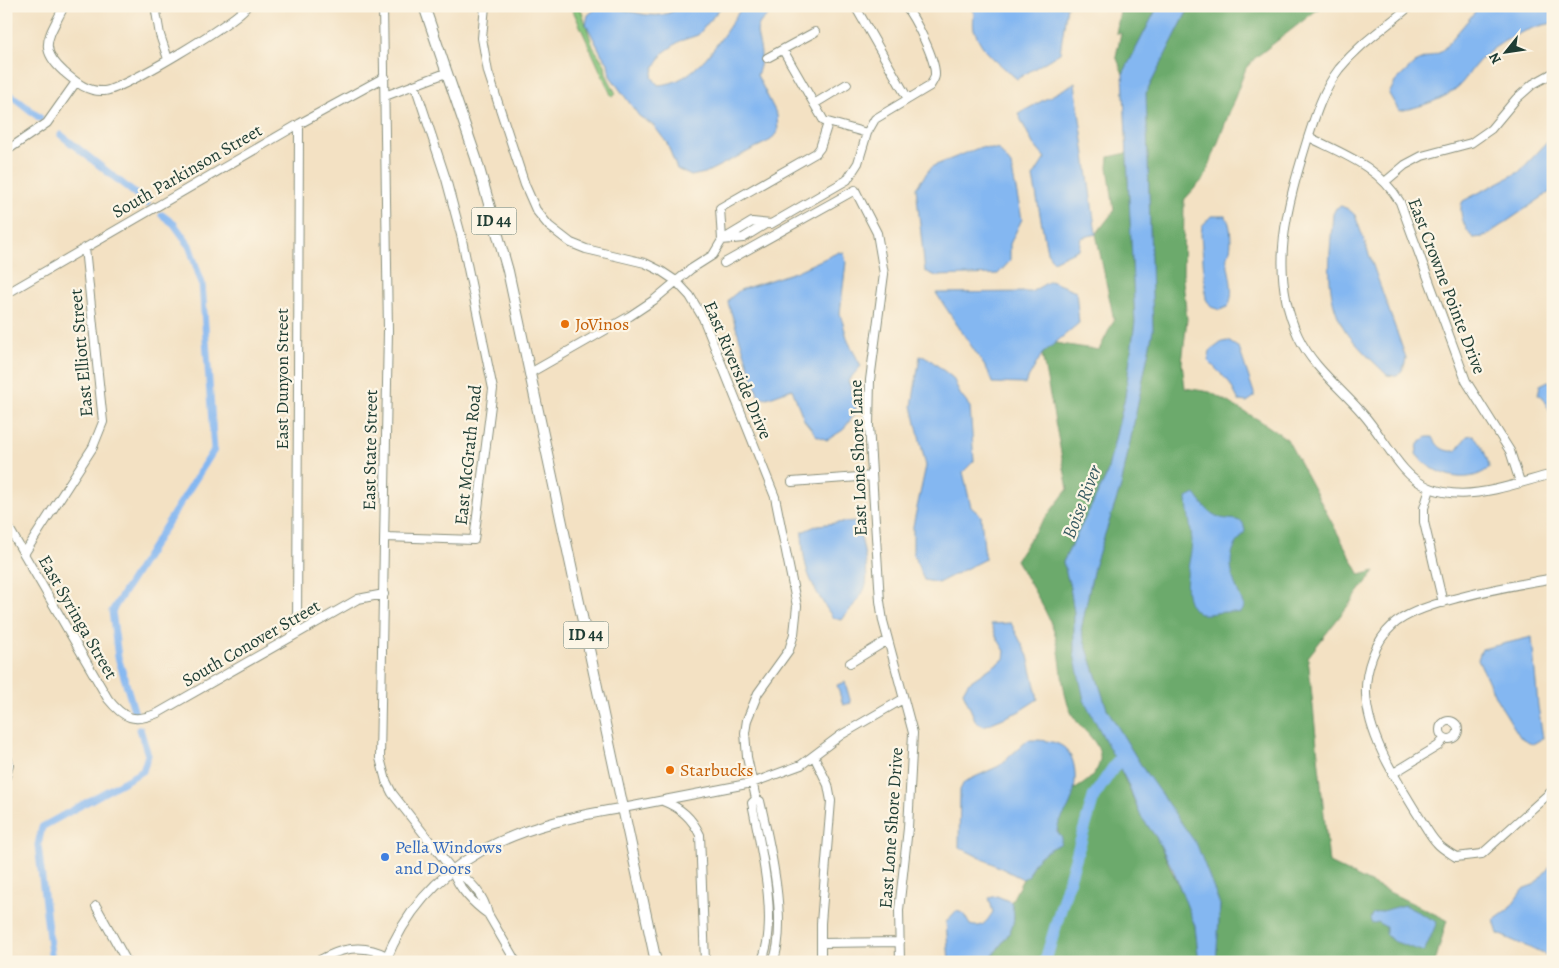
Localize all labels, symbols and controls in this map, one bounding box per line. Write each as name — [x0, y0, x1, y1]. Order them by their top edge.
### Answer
north arrow — [1482, 28, 1532, 78]
text: N — [1484, 49, 1506, 67]
street label: South Parkinson Street — [108, 118, 266, 224]
street label: East Crowne Pointe Drive — [1402, 194, 1492, 378]
road number: ID 44 — [472, 208, 516, 235]
street label: East Elliott Street — [63, 288, 99, 418]
street label: East Riverside Drive — [698, 297, 778, 443]
street label: East Dunyon Street — [270, 308, 294, 450]
place label: JoVinos — [575, 312, 629, 336]
marker: JoVinos — [559, 318, 571, 330]
street label: East Lone Shore Lane — [843, 379, 873, 537]
street label: East McGrath Road — [449, 383, 487, 527]
street label: East State Street — [357, 389, 383, 511]
water label: Boise River — [1056, 460, 1108, 543]
street label: East Syringa Street — [33, 551, 123, 683]
street label: South Conover Street — [177, 594, 325, 692]
road number: ID 44 — [564, 622, 608, 648]
street label: East Lone Shore Drive — [873, 747, 909, 909]
place label: Starbucks — [680, 758, 753, 782]
marker: Starbucks — [664, 764, 676, 776]
place label: Pella Windows and Doors — [395, 835, 502, 880]
marker: Pella Windows and Doors — [379, 851, 391, 863]

